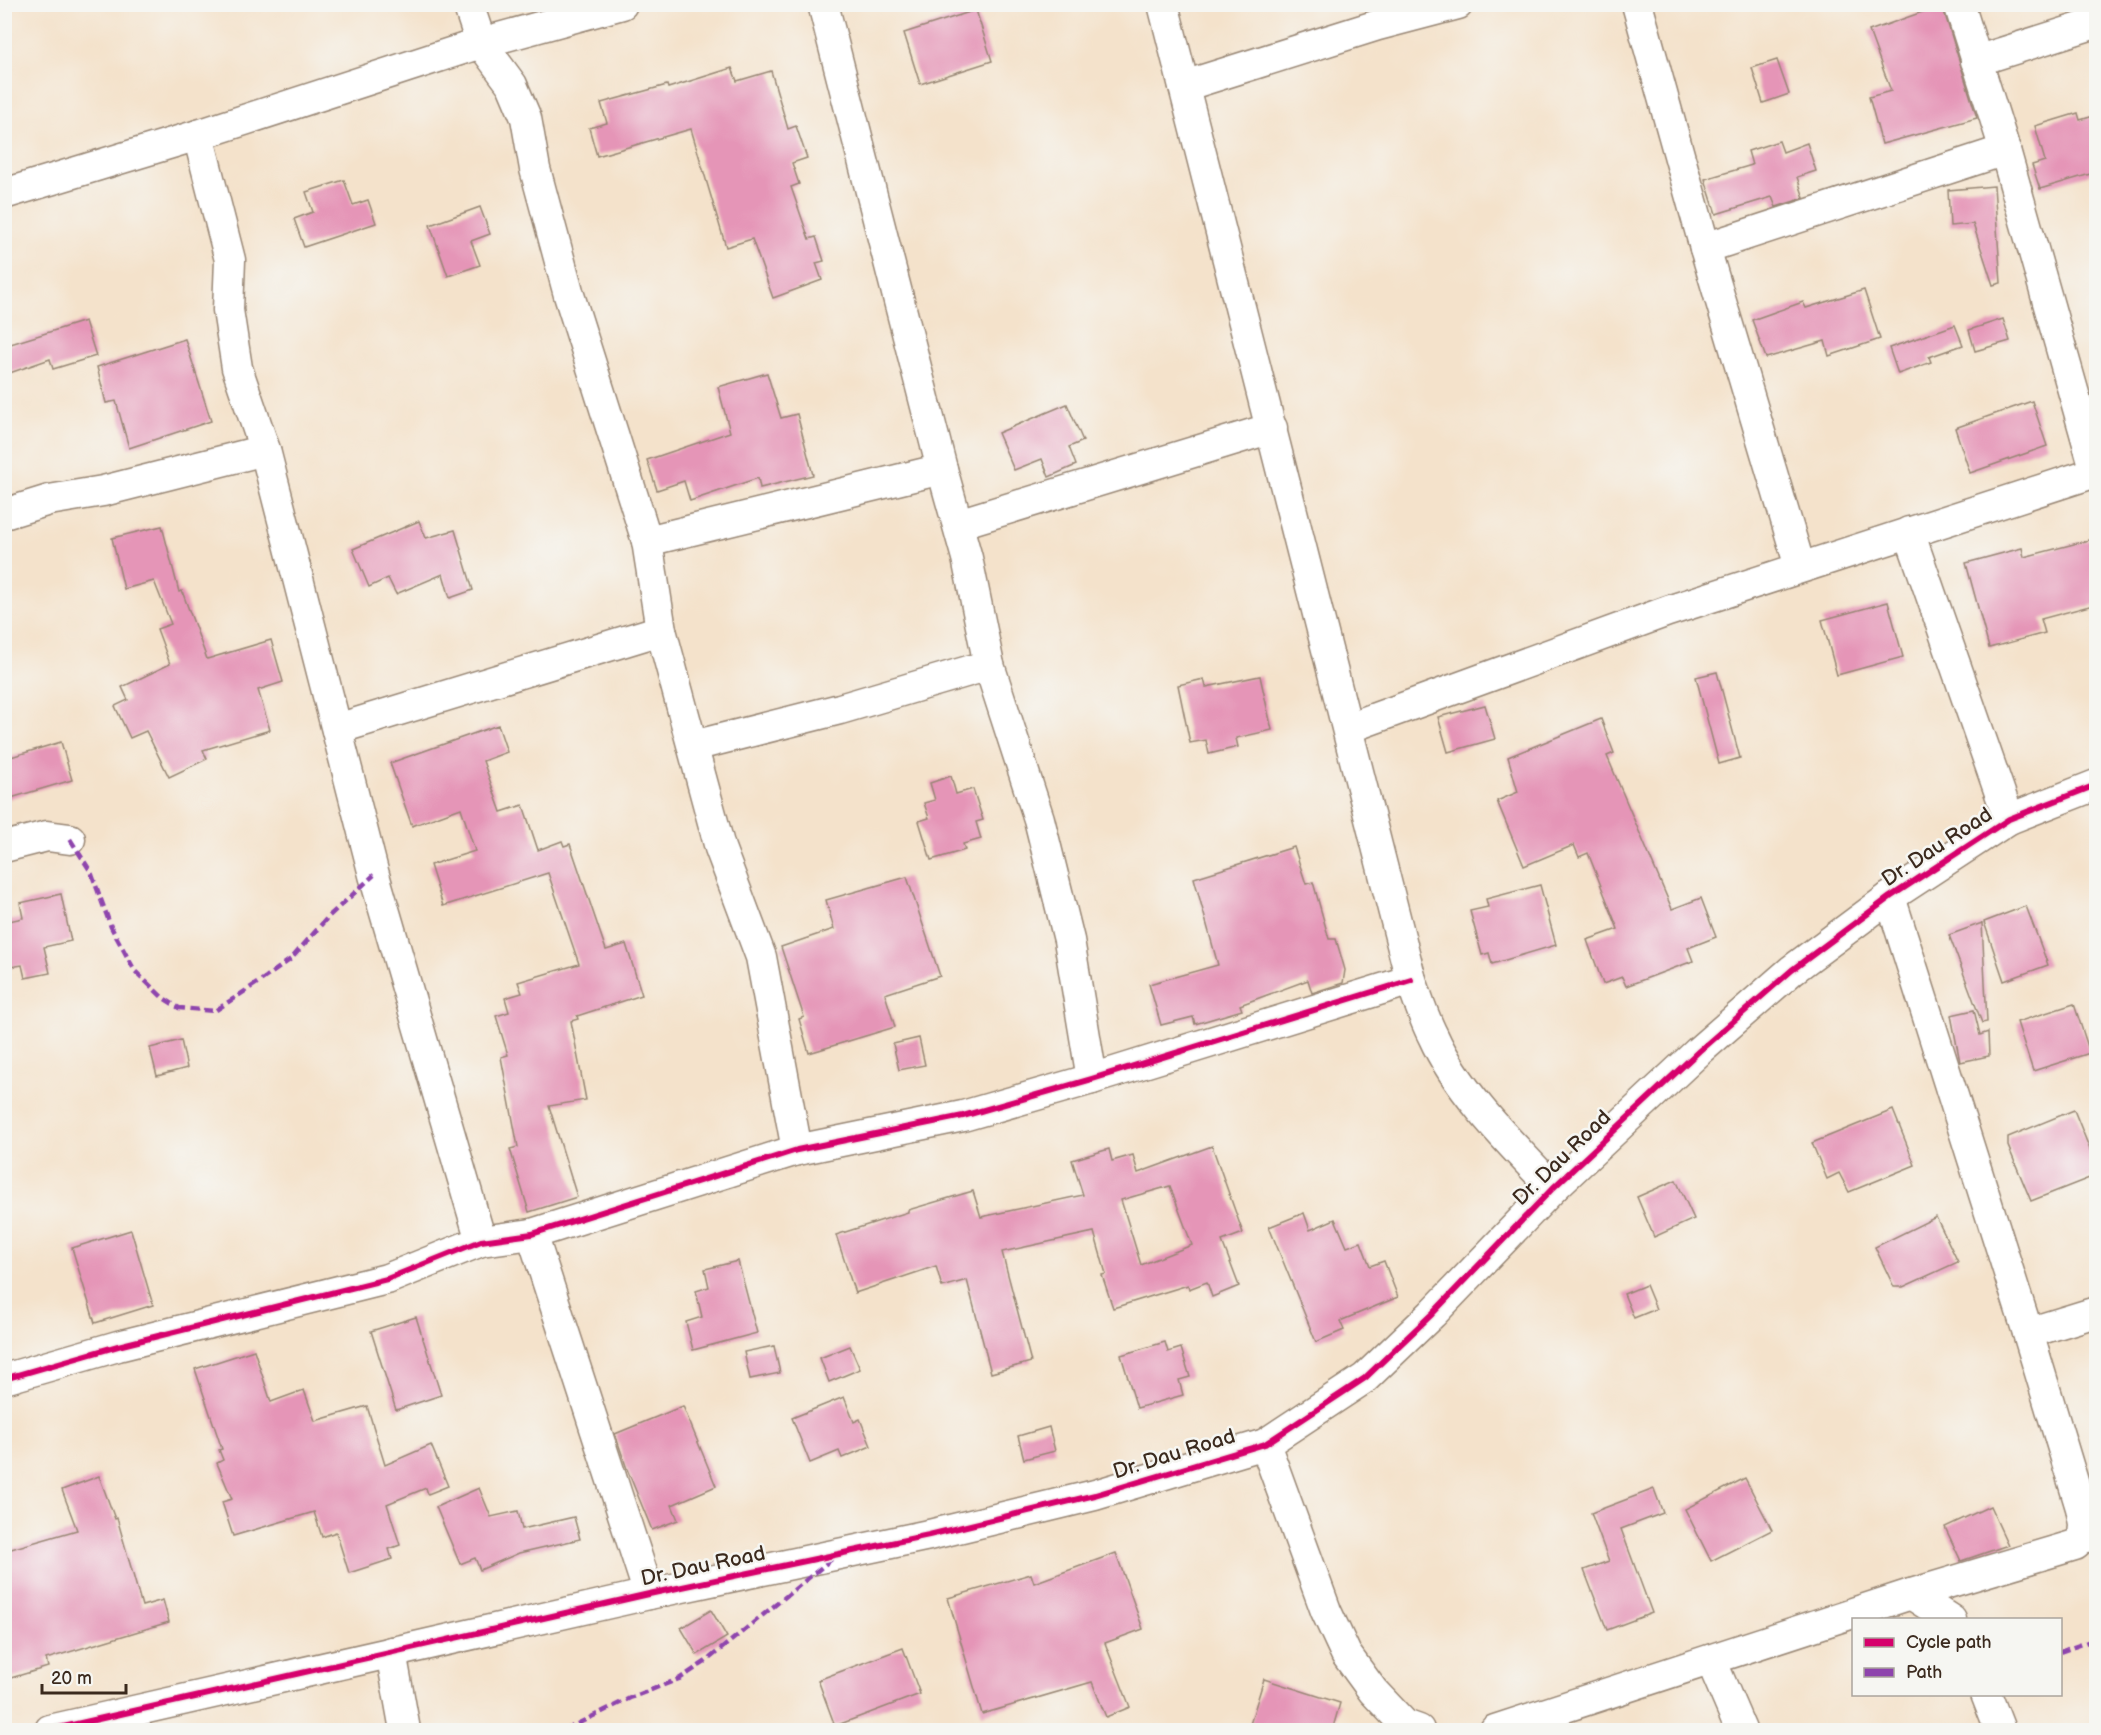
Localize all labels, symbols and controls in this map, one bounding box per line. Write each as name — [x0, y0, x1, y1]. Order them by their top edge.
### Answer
street label: Dr. Dau Road — [1877, 802, 1997, 892]
street label: Dr. Dau Road — [1508, 1105, 1616, 1211]
street label: Dr. Dau Road — [1110, 1424, 1238, 1484]
street label: Dr. Dau Road — [639, 1541, 767, 1591]
legend — [1852, 1618, 2062, 1696]
text: Cycle path — [1906, 1632, 1992, 1653]
scale bar — [42, 1657, 126, 1695]
text: Path — [1906, 1662, 1942, 1683]
text: 20 m — [51, 1668, 92, 1689]

